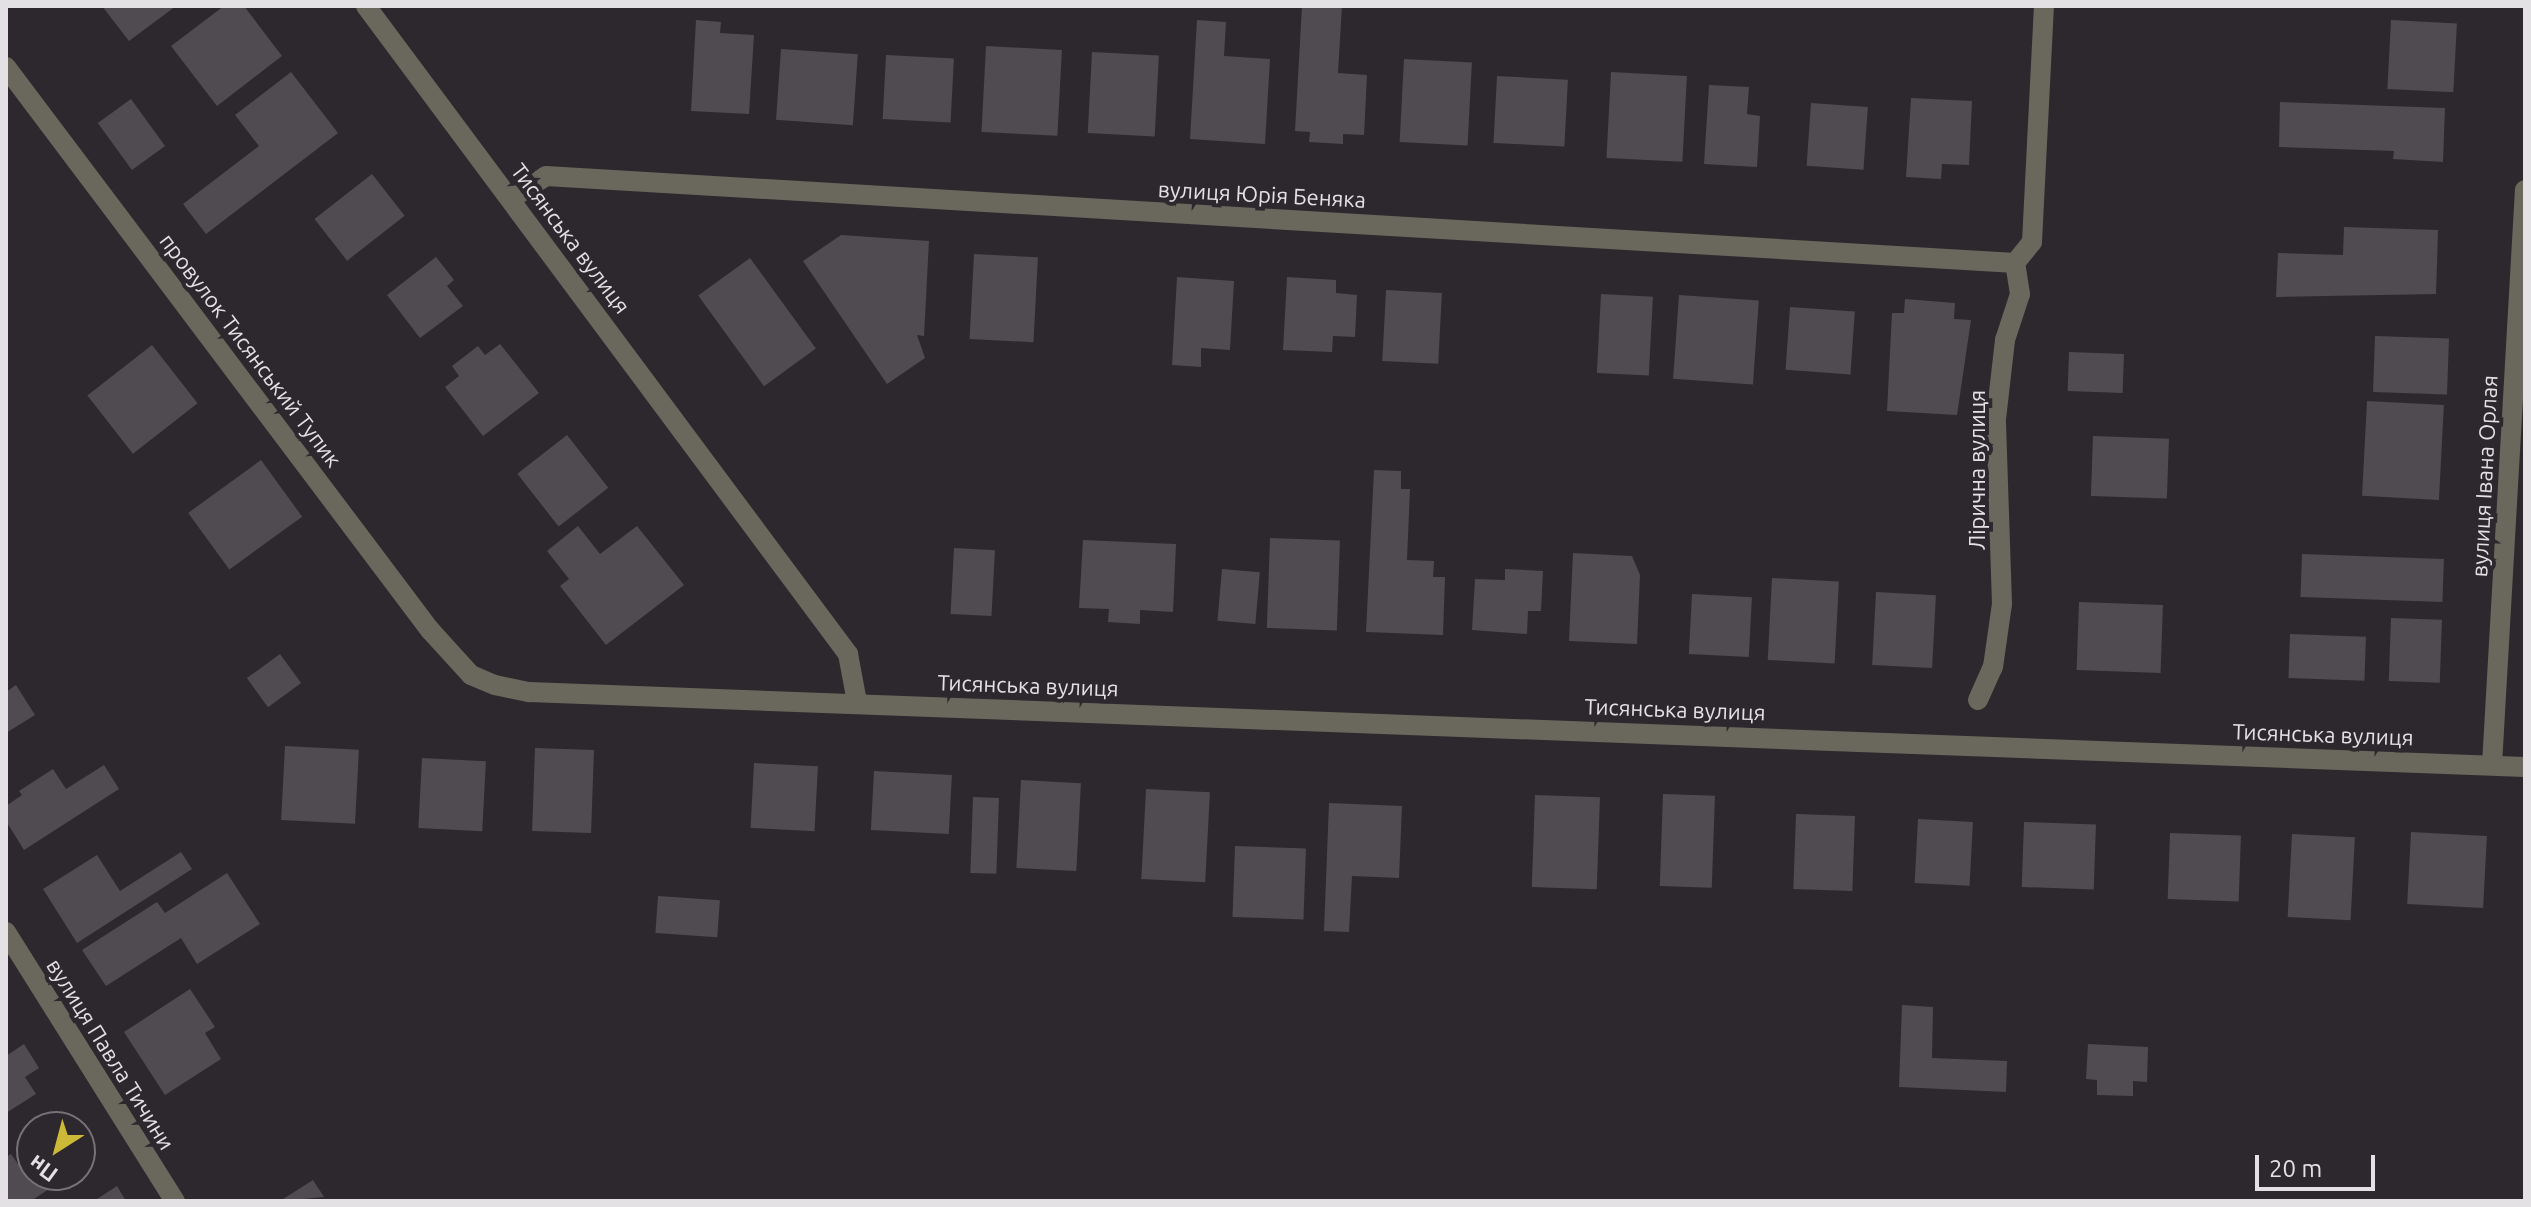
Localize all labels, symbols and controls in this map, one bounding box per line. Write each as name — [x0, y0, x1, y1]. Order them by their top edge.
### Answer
street label: Тисянська вулиця — [506, 158, 636, 318]
street label: вулиця Юрія Беняка — [1157, 175, 1367, 213]
street label: провулок Тисянський Тупик — [155, 228, 347, 472]
street label: вулиця Івана Орлая — [2466, 374, 2502, 578]
street label: Лірична вулиця — [1964, 390, 1990, 550]
street label: Тисянська вулиця — [937, 669, 1119, 701]
street label: Тисянська вулиця — [1584, 693, 1766, 725]
street label: Тисянська вулиця — [2232, 718, 2414, 750]
street label: вулиця Павла Тичини — [41, 954, 181, 1154]
north arrow — [16, 1111, 96, 1191]
scale bar — [2259, 1139, 2379, 1189]
text: Пн — [24, 1151, 62, 1188]
text: 20 m — [2269, 1155, 2322, 1182]

